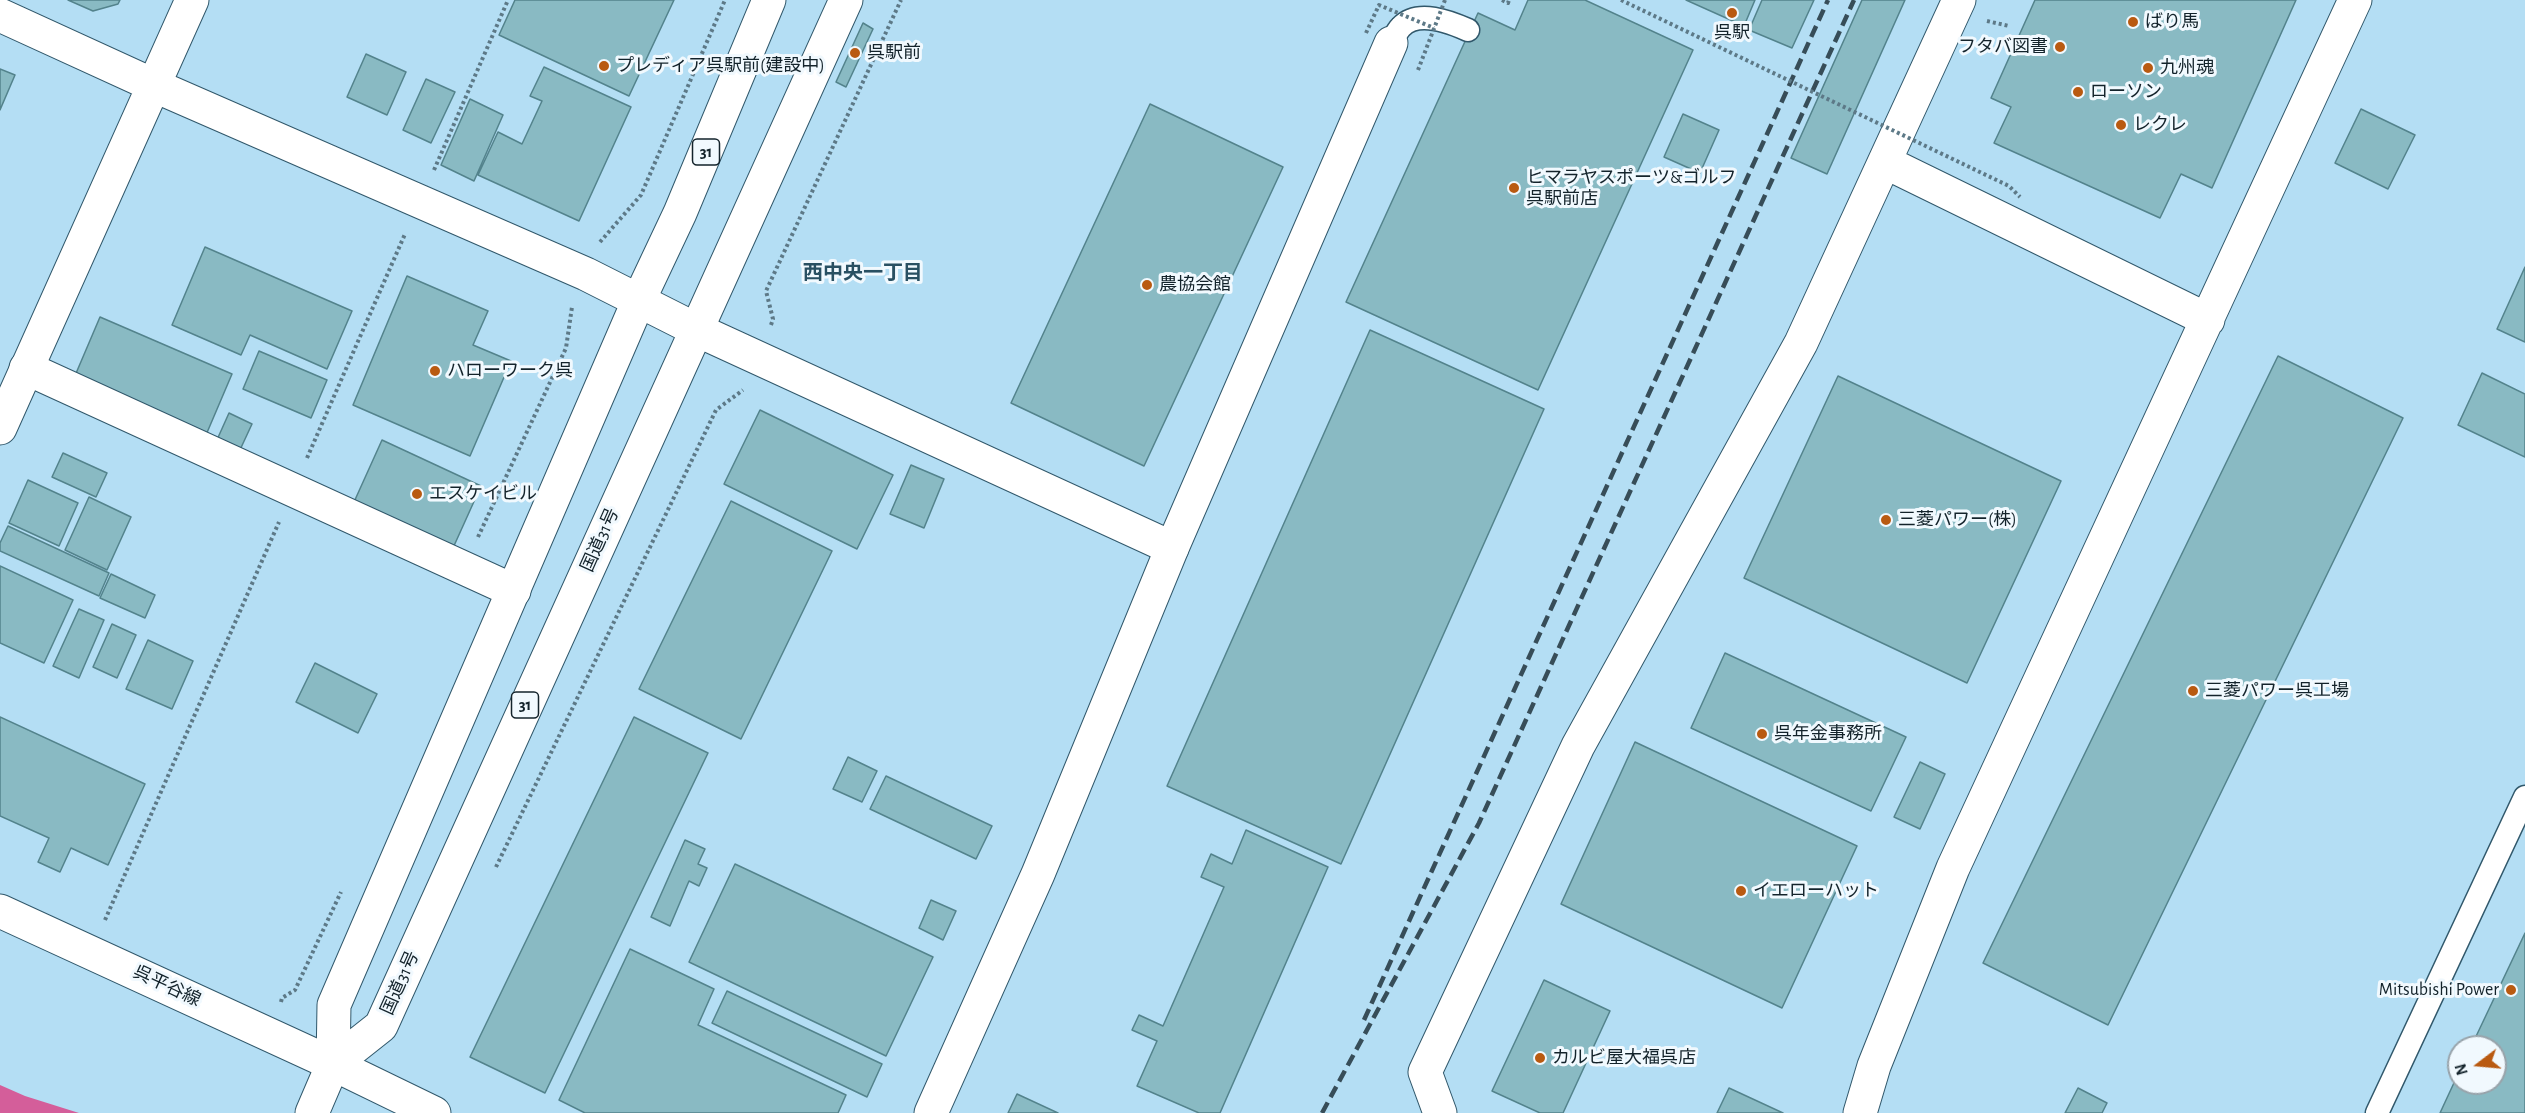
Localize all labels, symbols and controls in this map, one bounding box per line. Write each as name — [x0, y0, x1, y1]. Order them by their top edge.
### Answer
marker: 呉駅 — [1725, 6, 1739, 20]
place label: ばり馬 — [2145, 11, 2199, 33]
marker: ばり馬 — [2126, 15, 2140, 29]
place label: 呉駅 — [1714, 22, 1750, 44]
place label: フタバ図書 — [1958, 36, 2048, 58]
marker: フタバ図書 — [2053, 40, 2067, 54]
place label: 呉駅前 — [867, 42, 921, 64]
marker: 呉駅前 — [848, 46, 862, 60]
place label: プレディア呉駅前(建設中) — [616, 55, 825, 77]
place label: 九州魂 — [2160, 57, 2214, 79]
marker: プレディア呉駅前(建設中) — [597, 59, 611, 73]
marker: 九州魂 — [2141, 61, 2155, 75]
place label: ローソン — [2090, 81, 2162, 103]
marker: ローソン — [2071, 85, 2085, 99]
place label: レクレ — [2133, 114, 2187, 136]
marker: レクレ — [2114, 118, 2128, 132]
road number: 31 — [692, 139, 720, 165]
place label: ヒマラヤスポーツ&ゴルフ 呉駅前店 — [1526, 167, 1736, 210]
marker: ヒマラヤスポーツ&ゴルフ 呉駅前店 — [1507, 181, 1521, 195]
district label: 西中央一丁目 — [803, 261, 923, 285]
place label: 農協会館 — [1159, 274, 1231, 296]
marker: 農協会館 — [1140, 278, 1154, 292]
place label: ハローワーク呉 — [447, 360, 573, 382]
marker: ハローワーク呉 — [428, 364, 442, 378]
place label: エスケイビル — [429, 483, 537, 505]
marker: エスケイビル — [410, 487, 424, 501]
street label: 国道31号 — [576, 505, 624, 575]
place label: 三菱パワー(株) — [1898, 509, 2017, 531]
marker: 三菱パワー(株) — [1879, 513, 1893, 527]
place label: 三菱パワー呉工場 — [2205, 680, 2349, 702]
marker: 三菱パワー呉工場 — [2186, 684, 2200, 698]
road number: 31 — [512, 692, 538, 718]
place label: 呉年金事務所 — [1774, 723, 1882, 745]
marker: 呉年金事務所 — [1755, 727, 1769, 741]
place label: イエローハット — [1753, 880, 1879, 902]
marker: イエローハット — [1734, 884, 1748, 898]
street label: 国道31号 — [376, 948, 424, 1018]
street label: 呉平谷線 — [130, 961, 204, 1011]
place label: Mitsubishi Power — [2379, 979, 2499, 1001]
marker: Mitsubishi Power — [2504, 983, 2518, 997]
north arrow — [2447, 1035, 2507, 1095]
place label: カルビ屋大福呉店 — [1552, 1047, 1696, 1069]
marker: カルビ屋大福呉店 — [1533, 1051, 1547, 1065]
text: N — [2452, 1062, 2471, 1077]

